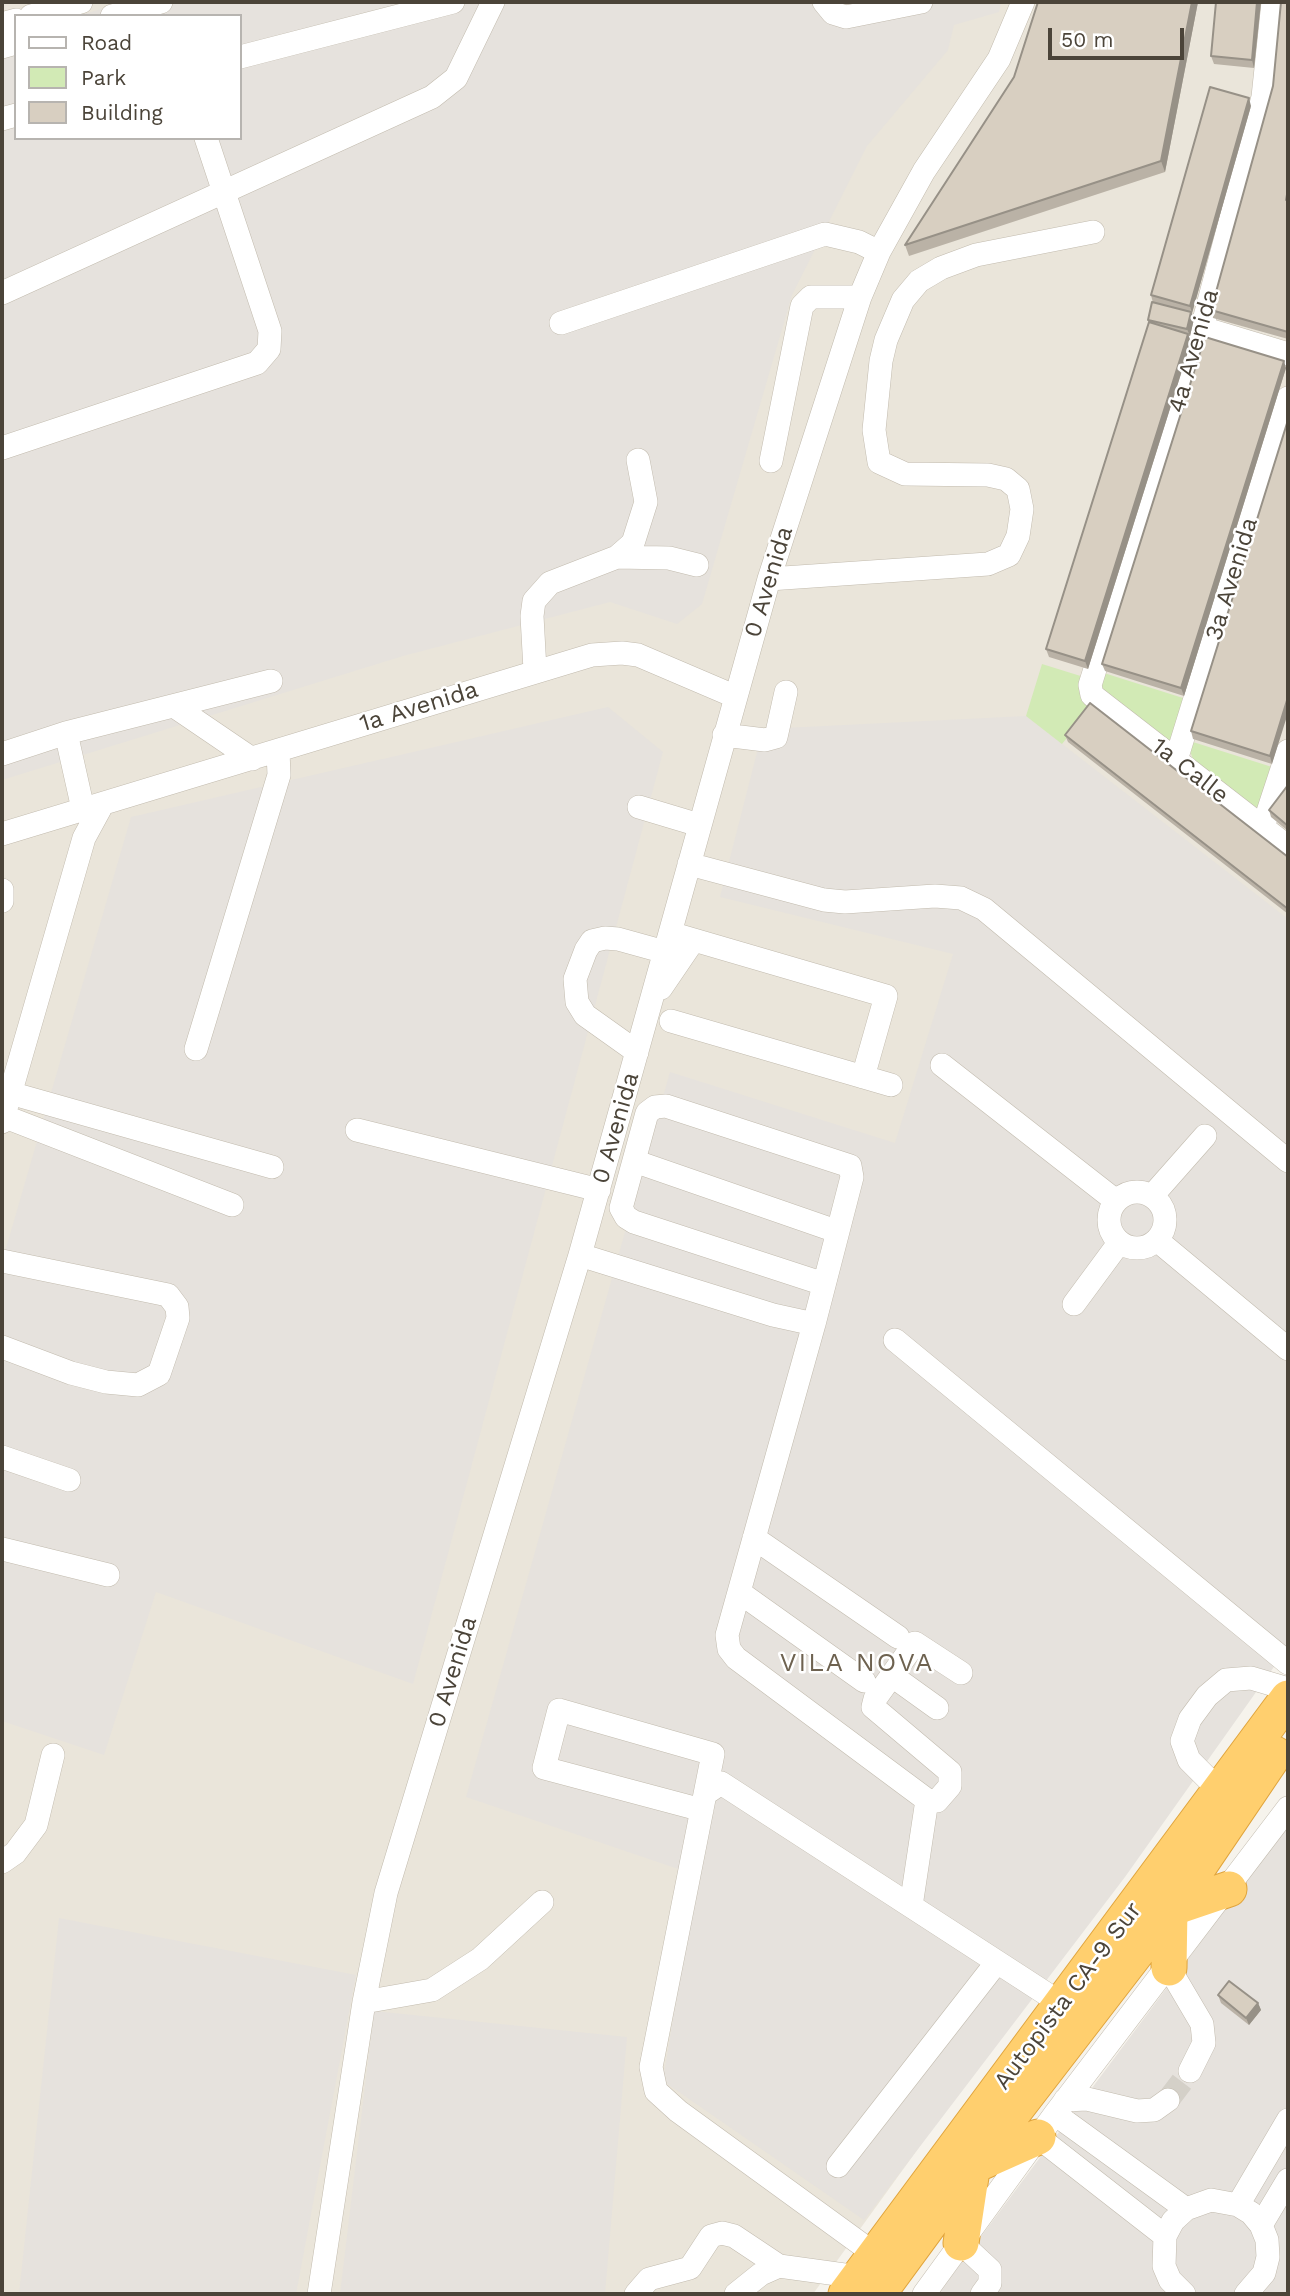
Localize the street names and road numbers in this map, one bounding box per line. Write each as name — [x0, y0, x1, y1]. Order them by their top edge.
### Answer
street label: 4a Avenida — [1163, 286, 1225, 416]
street label: 3a Avenida — [1200, 514, 1264, 644]
street label: 0 Avenida — [739, 523, 799, 641]
street label: 1a Avenida — [356, 675, 482, 739]
street label: 1a Calle — [1146, 732, 1234, 810]
street label: 0 Avenida — [586, 1069, 646, 1187]
street label: 0 Avenida — [423, 1613, 483, 1731]
street label: Autopista CA-9 Sur — [988, 1897, 1148, 2095]

